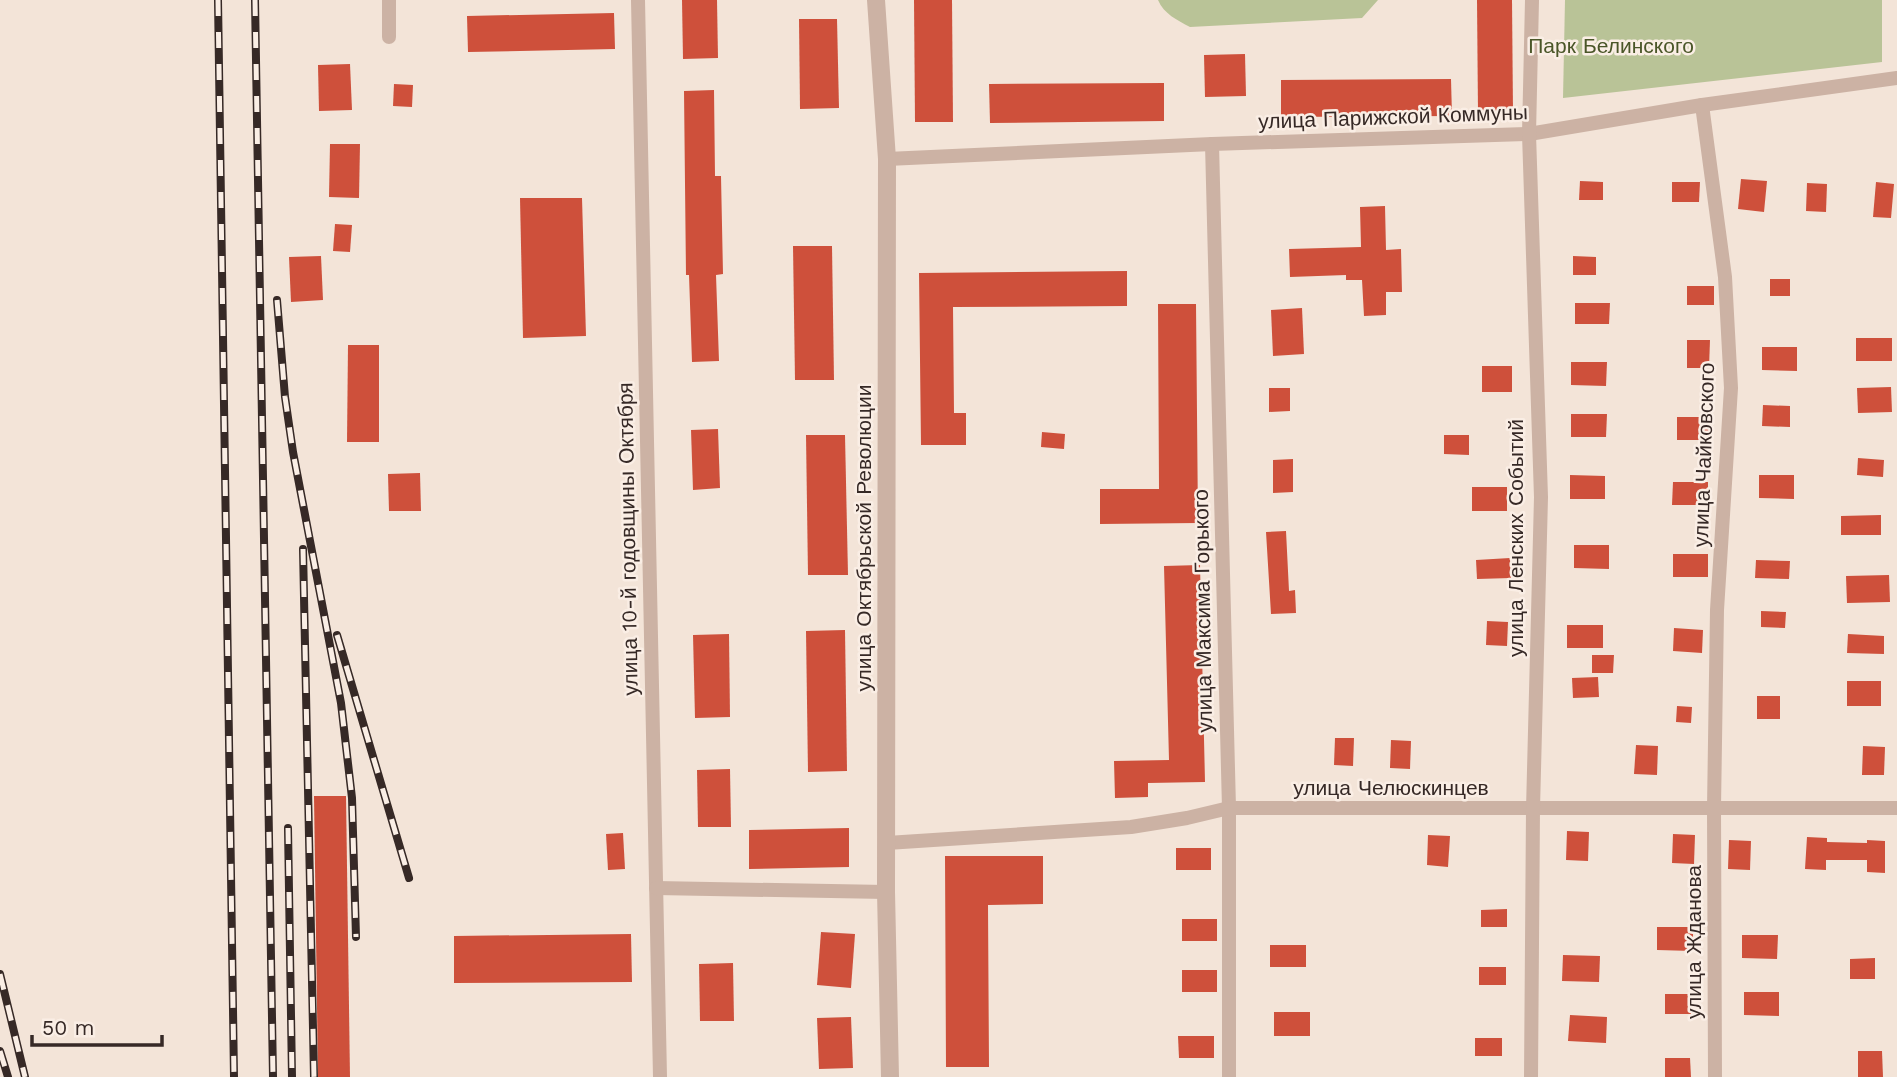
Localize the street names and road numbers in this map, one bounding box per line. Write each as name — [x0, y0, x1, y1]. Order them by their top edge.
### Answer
street label: улица Парижской Коммуны — [1258, 99, 1528, 134]
street label: улица Чайковского — [1688, 362, 1719, 548]
street label: улица 10-й годовщины Октября — [612, 382, 643, 696]
street label: улица Октябрьской Революции — [851, 384, 876, 692]
street label: улица Ленских Событий — [1503, 419, 1528, 657]
street label: улица Максима Горького — [1188, 489, 1217, 733]
street label: улица Челюскинцев — [1293, 775, 1489, 800]
street label: улица Жданова — [1681, 865, 1706, 1019]

